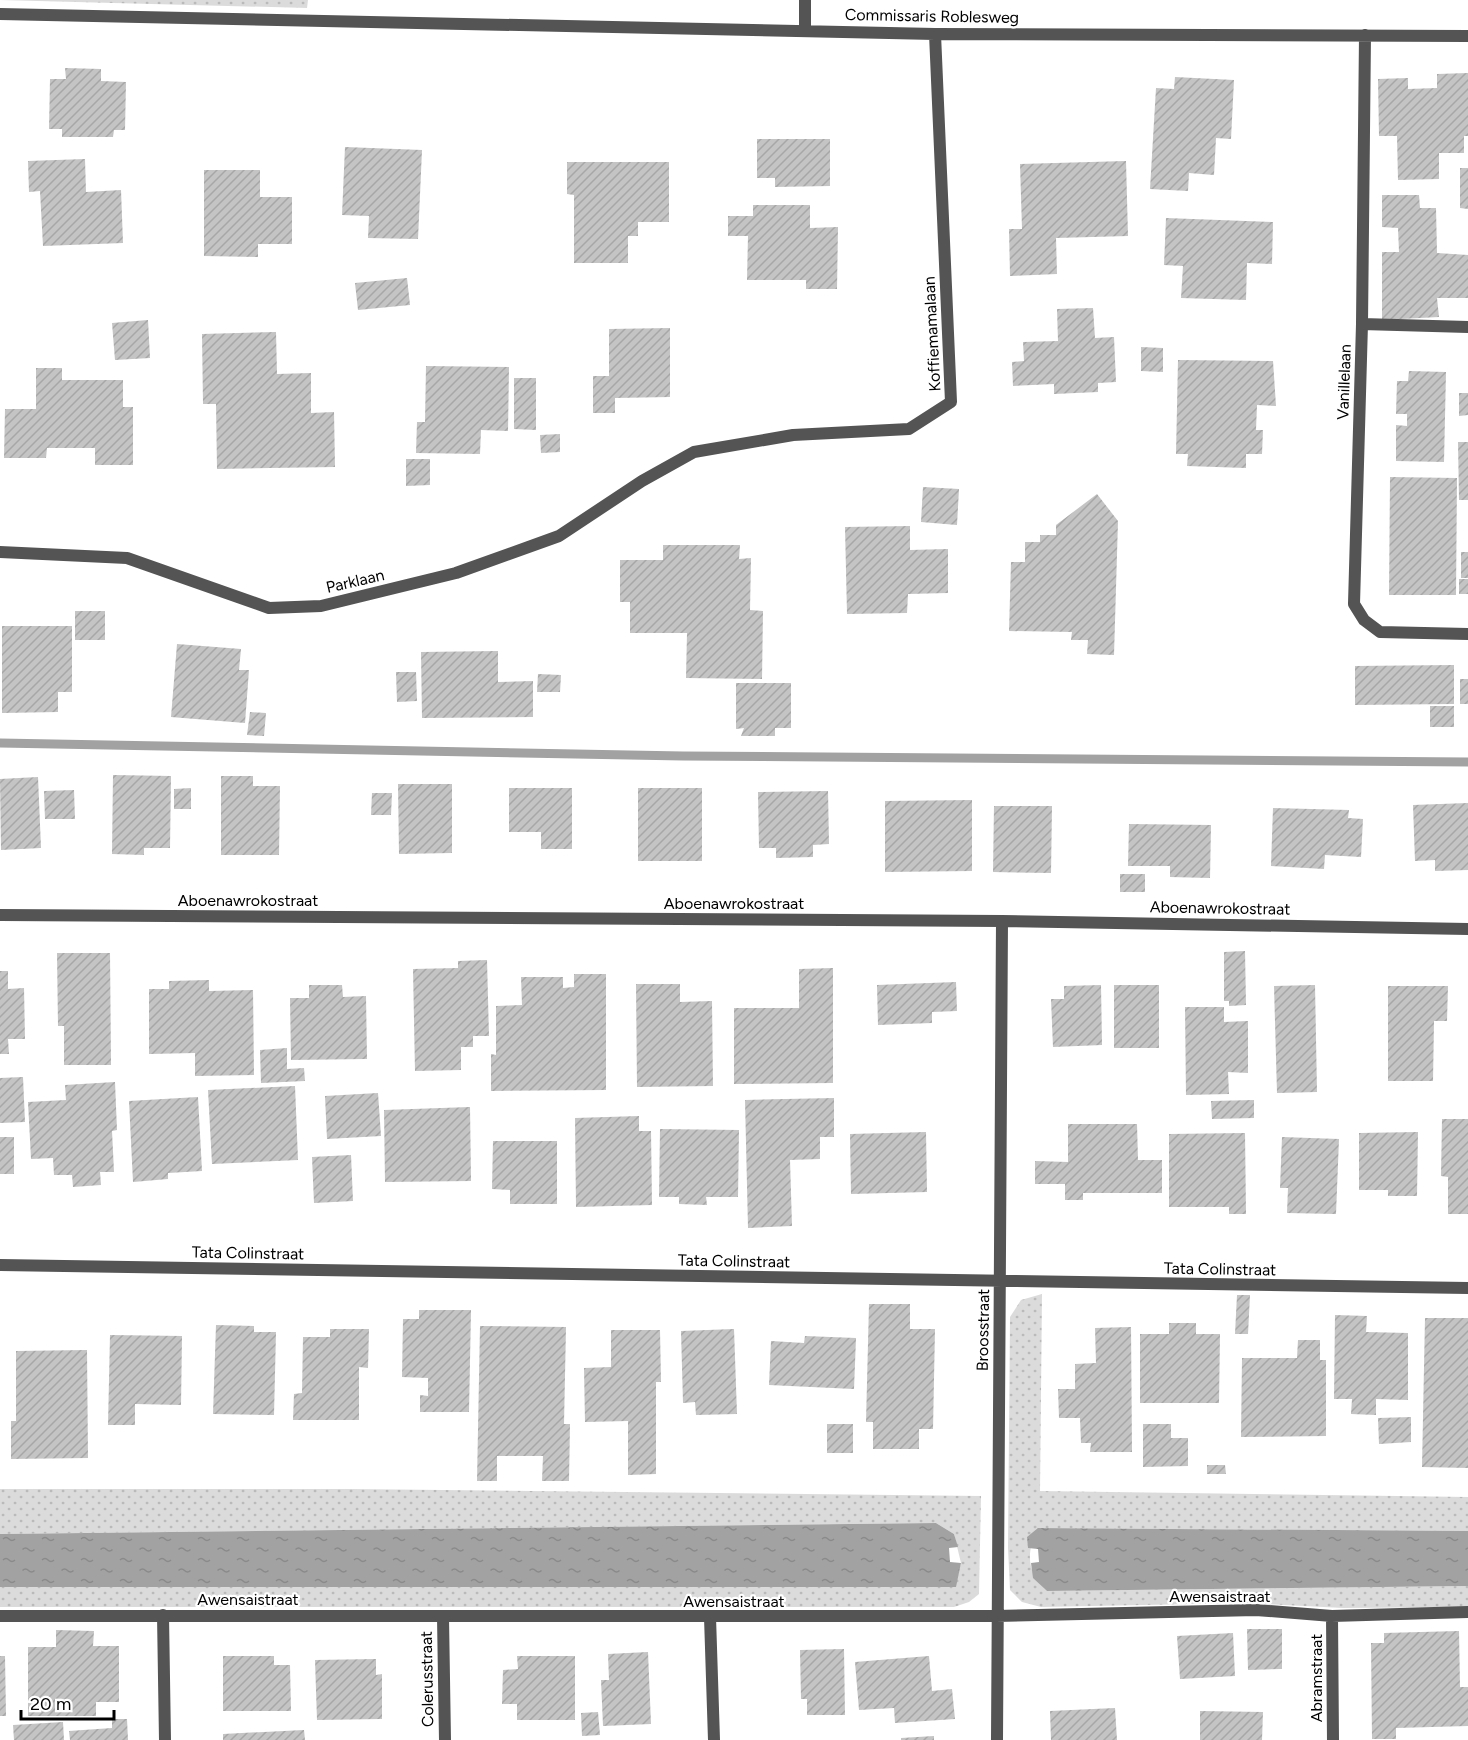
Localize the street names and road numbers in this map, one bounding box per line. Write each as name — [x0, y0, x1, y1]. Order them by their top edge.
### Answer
street label: Commissaris Roblesweg — [845, 5, 1019, 27]
street label: Koffiemamalaan — [919, 276, 945, 392]
street label: Vanillelaan — [1333, 344, 1355, 420]
street label: Parklaan — [324, 565, 386, 597]
street label: Aboenawrokostraat — [178, 891, 318, 910]
street label: Aboenawrokostraat — [664, 894, 804, 913]
street label: Aboenawrokostraat — [1150, 897, 1290, 919]
street label: Tata Colinstraat — [192, 1243, 304, 1263]
street label: Tata Colinstraat — [678, 1251, 790, 1271]
street label: Tata Colinstraat — [1164, 1259, 1276, 1279]
street label: Broosstraat — [973, 1289, 993, 1371]
street label: Awensaistraat — [1169, 1587, 1271, 1606]
street label: Awensaistraat — [197, 1590, 299, 1609]
street label: Awensaistraat — [683, 1592, 785, 1611]
street label: Colerusstraat — [417, 1631, 437, 1727]
street label: Abramstraat — [1307, 1634, 1326, 1722]

